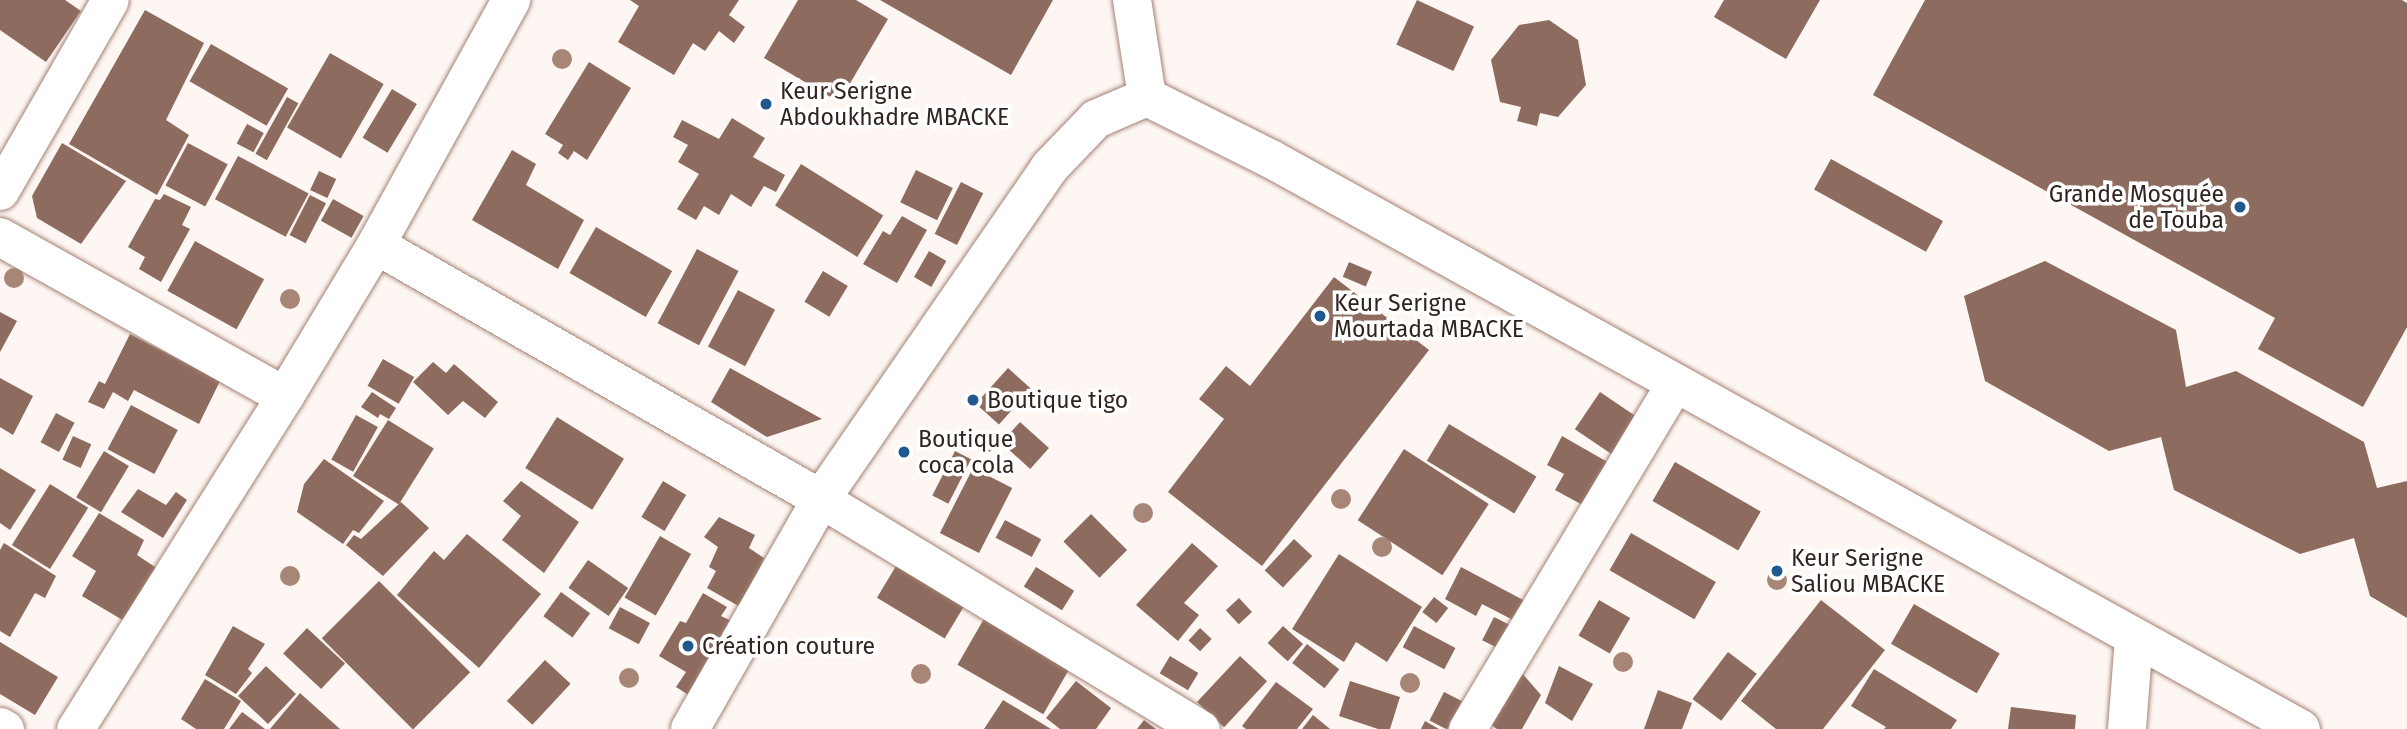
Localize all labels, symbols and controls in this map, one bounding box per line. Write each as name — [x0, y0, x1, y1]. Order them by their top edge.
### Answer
place label: Keur Serigne Abdoukhadre MBACKE — [780, 77, 1009, 131]
marker: Keur Serigne Abdoukhadre MBACKE — [758, 96, 774, 112]
place label: Grande Mosquée de Touba — [2049, 180, 2224, 234]
marker: Grande Mosquée de Touba — [2230, 197, 2250, 217]
place label: Keur Serigne Mourtada MBACKE — [1334, 289, 1524, 343]
marker: Keur Serigne Mourtada MBACKE — [1312, 308, 1328, 324]
place label: Boutique tigo — [987, 386, 1128, 414]
marker: Boutique tigo — [965, 392, 981, 408]
place label: Boutique coca cola — [918, 425, 1014, 479]
marker: Boutique coca cola — [896, 444, 912, 460]
place label: Keur Serigne Saliou MBACKE — [1791, 544, 1945, 598]
marker: Keur Serigne Saliou MBACKE — [1769, 563, 1785, 579]
place label: Création couture — [702, 632, 875, 660]
marker: Création couture — [680, 638, 696, 654]

